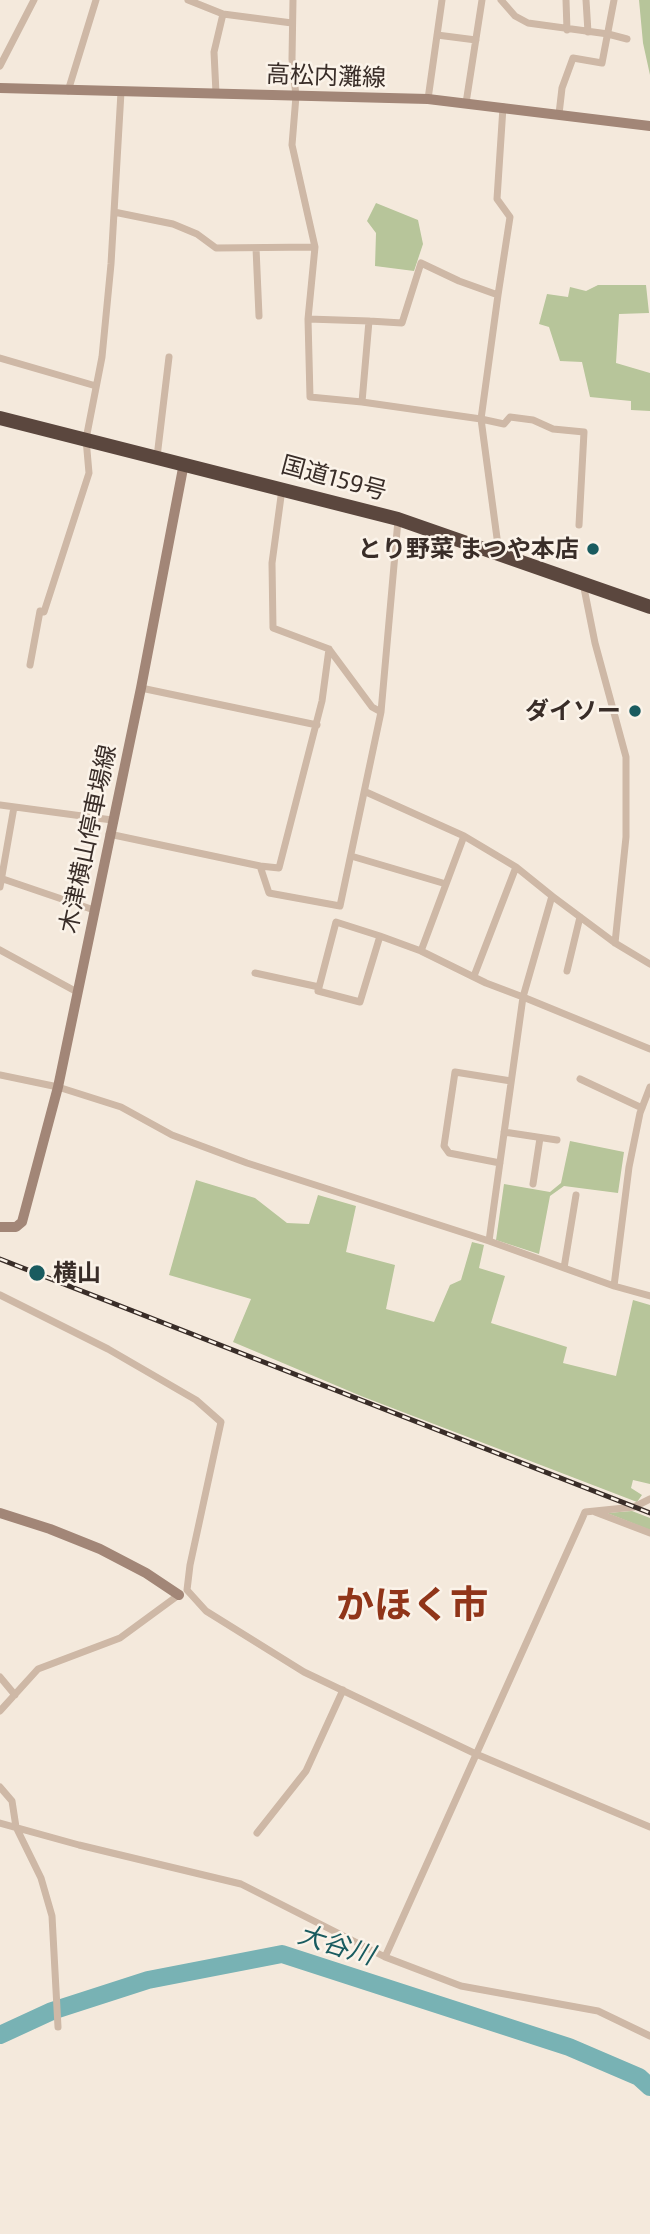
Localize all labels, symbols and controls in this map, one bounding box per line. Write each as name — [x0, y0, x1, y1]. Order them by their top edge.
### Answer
street label: 高松内灘線 — [266, 60, 386, 92]
street label: 国道159号 — [278, 450, 390, 506]
place label: とり野菜 まつや本店 — [358, 535, 579, 563]
marker: とり野菜 まつや本店 — [585, 541, 601, 557]
place label: ダイソー — [525, 697, 621, 725]
marker: ダイソー — [627, 703, 643, 719]
street label: 木津横山停車場線 — [54, 742, 122, 936]
place label: 横山 — [53, 1259, 101, 1287]
marker: 横山 — [27, 1263, 47, 1283]
district label: かほく市 — [336, 1582, 488, 1628]
water label: 大谷川 — [294, 1919, 378, 1971]

